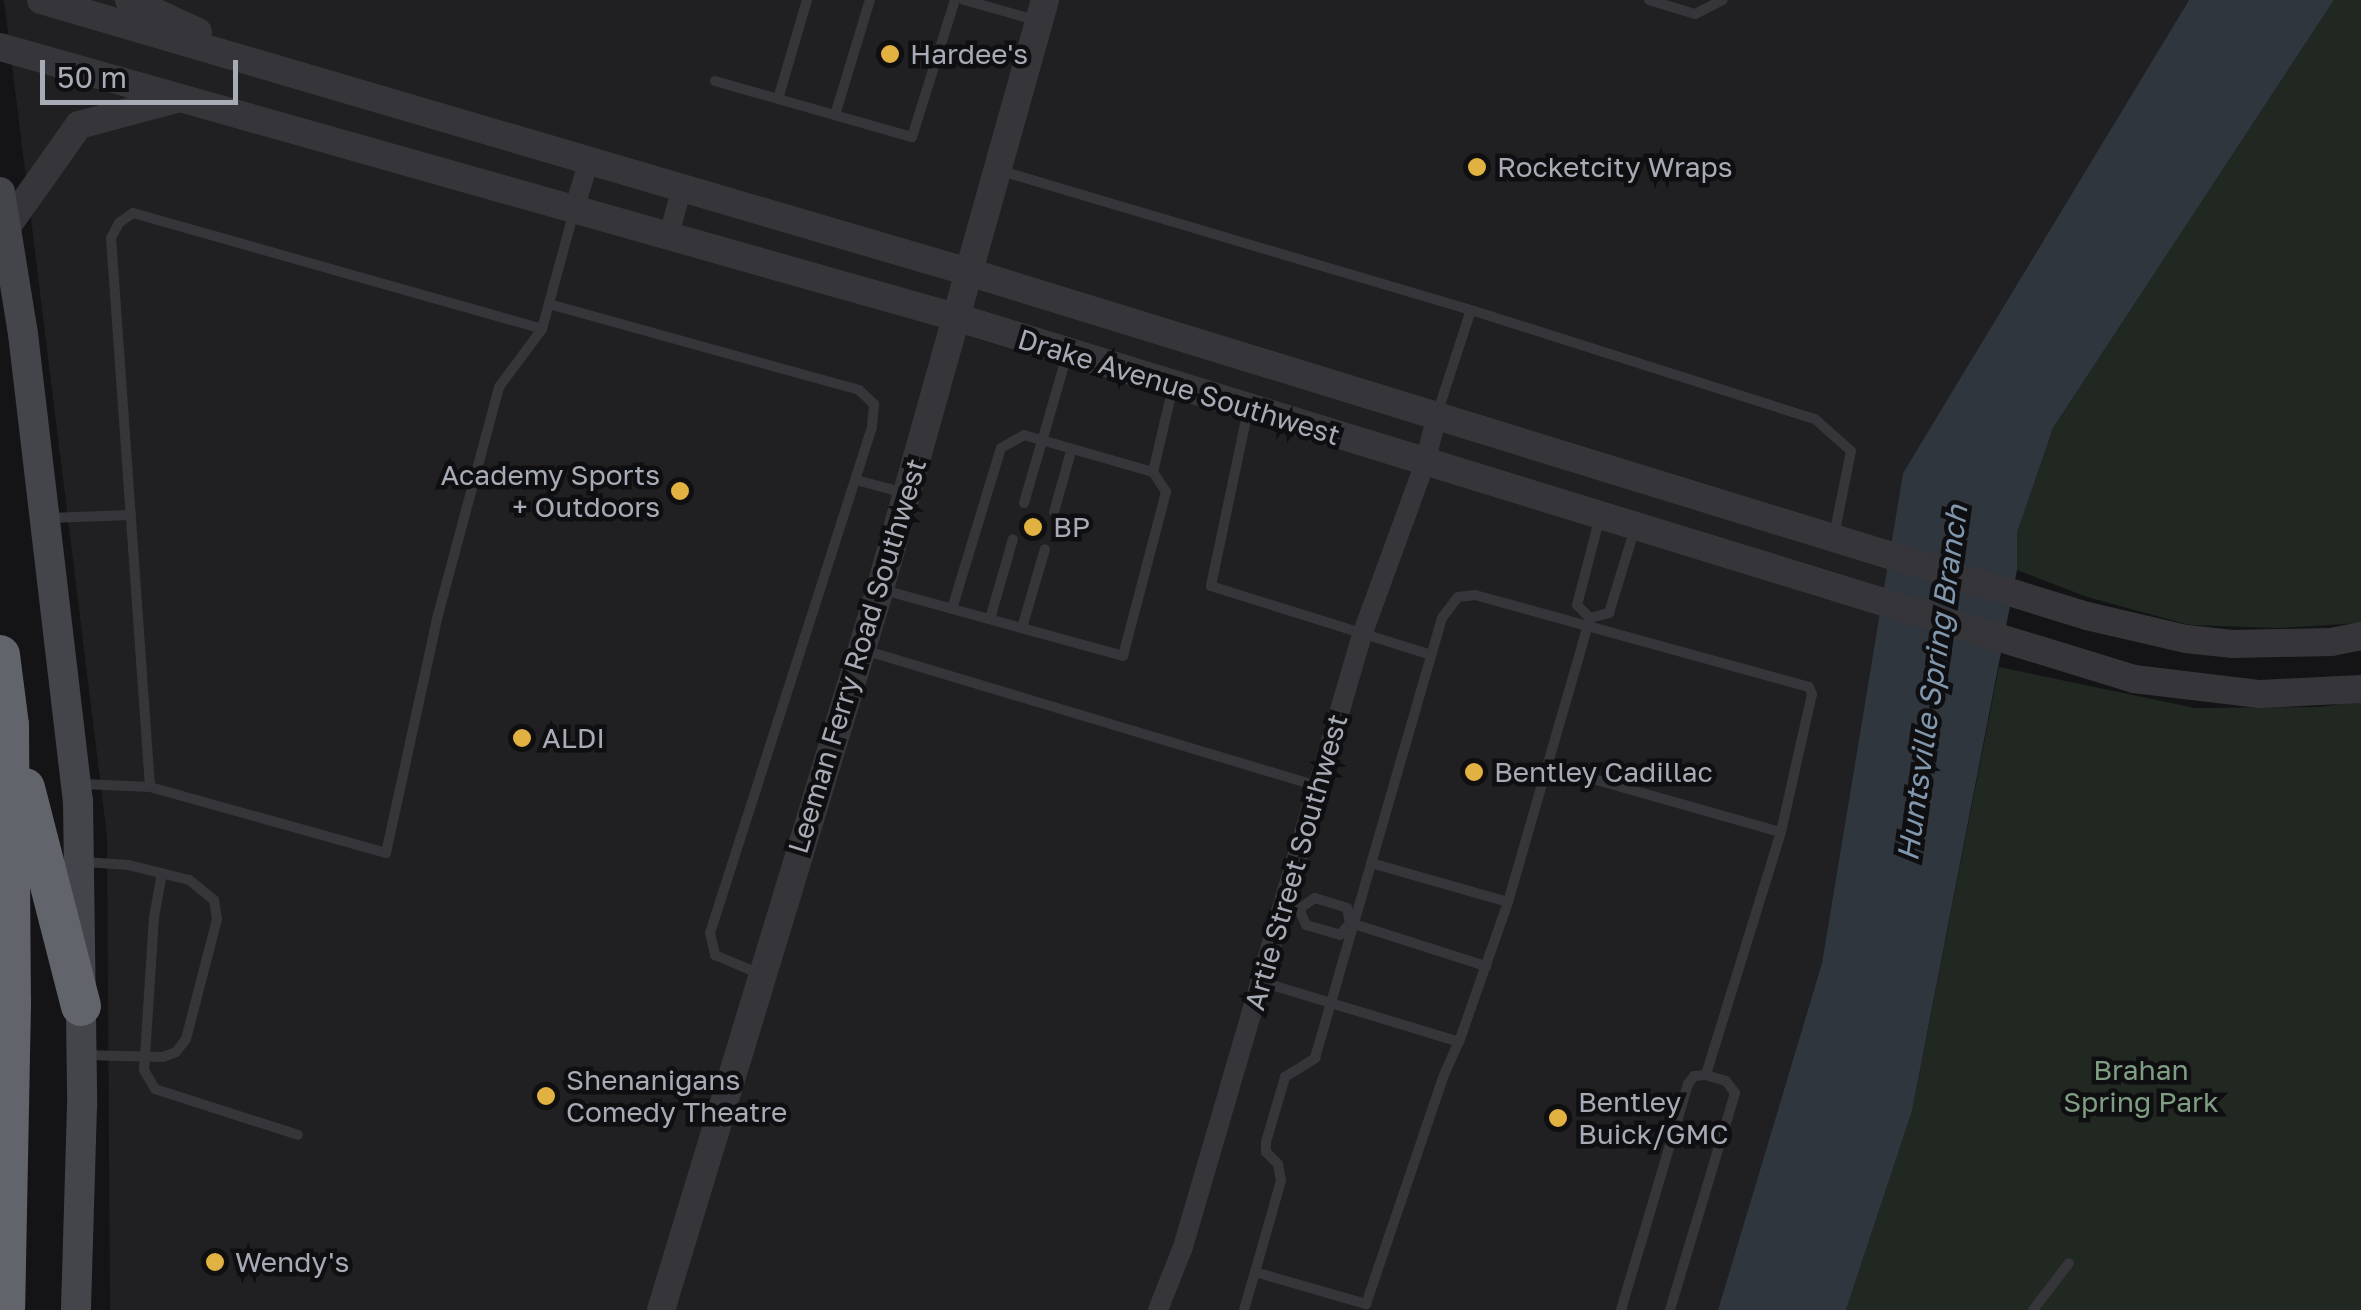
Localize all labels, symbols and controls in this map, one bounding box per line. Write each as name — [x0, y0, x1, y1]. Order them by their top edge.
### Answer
place label: Hardee's — [910, 37, 1028, 71]
scale bar — [45, 40, 242, 102]
marker: Hardee's — [879, 43, 901, 65]
text: 50 m — [57, 59, 127, 95]
place label: Rocketcity Wraps — [1497, 150, 1733, 184]
marker: Rocketcity Wraps — [1466, 156, 1488, 178]
street label: Drake Avenue Southwest — [1014, 322, 1344, 452]
street label: Leeman Ferry Road Southwest — [781, 455, 933, 857]
place label: Academy Sports + Outdoors — [441, 458, 660, 524]
marker: Academy Sports + Outdoors — [669, 480, 691, 502]
water label: Huntsville Spring Branch — [1889, 503, 1975, 863]
place label: BP — [1053, 510, 1090, 544]
marker: BP — [1022, 516, 1044, 538]
street label: Artie Street Southwest — [1238, 710, 1354, 1014]
place label: ALDI — [542, 721, 605, 755]
marker: ALDI — [511, 727, 533, 749]
place label: Bentley Cadillac — [1494, 755, 1713, 789]
marker: Bentley Cadillac — [1463, 761, 1485, 783]
park label: Brahan Spring Park — [2063, 1053, 2219, 1119]
place label: Shenanigans Comedy Theatre — [566, 1063, 787, 1129]
marker: Shenanigans Comedy Theatre — [535, 1085, 557, 1107]
place label: Bentley Buick/GMC — [1578, 1085, 1729, 1151]
marker: Bentley Buick/GMC — [1547, 1107, 1569, 1129]
place label: Wendy's — [235, 1245, 349, 1279]
marker: Wendy's — [204, 1251, 226, 1273]

